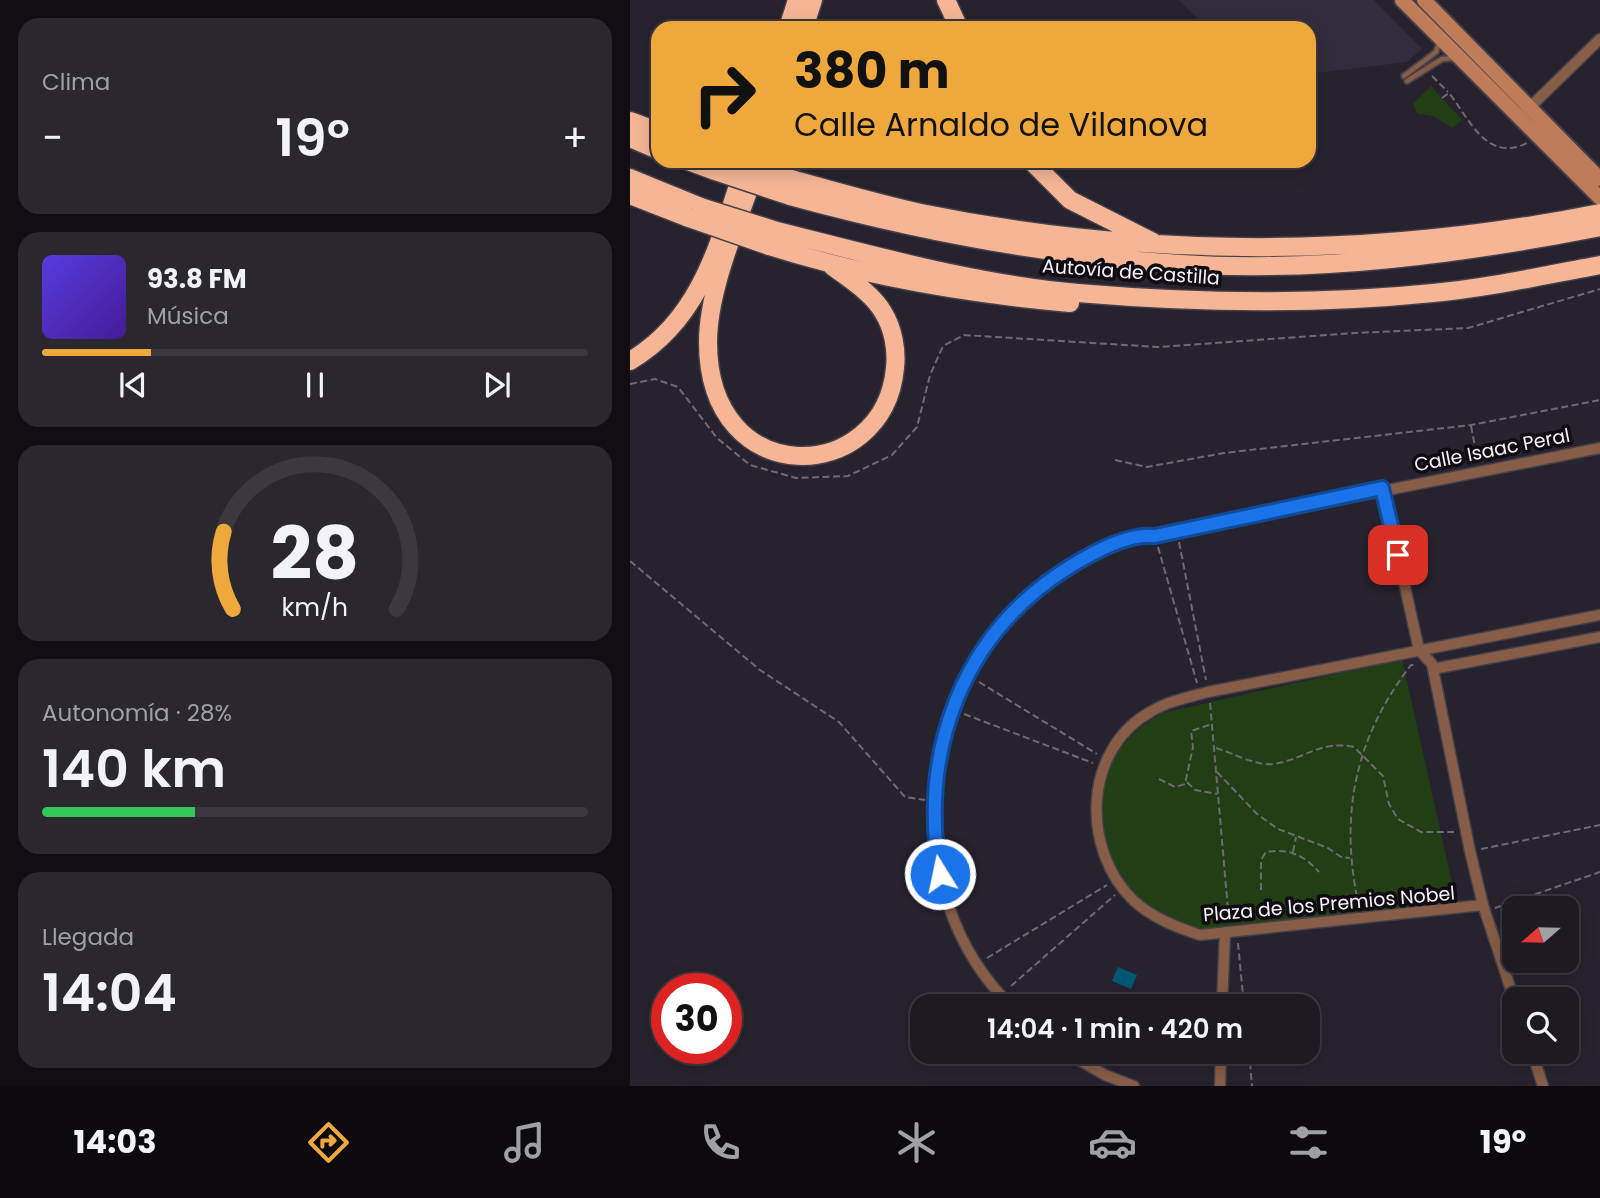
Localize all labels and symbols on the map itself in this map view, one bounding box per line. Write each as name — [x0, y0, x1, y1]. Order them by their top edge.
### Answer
street label: Autovía de Castilla — [1041, 252, 1221, 292]
street label: Calle Isaac Peral — [1412, 422, 1572, 478]
pin — [1368, 525, 1428, 585]
position arrow — [903, 837, 977, 911]
street label: Plaza de los Premios Nobel — [1202, 880, 1456, 928]
north arrow — [1502, 896, 1578, 973]
speed limit sign: 30 — [651, 973, 742, 1064]

